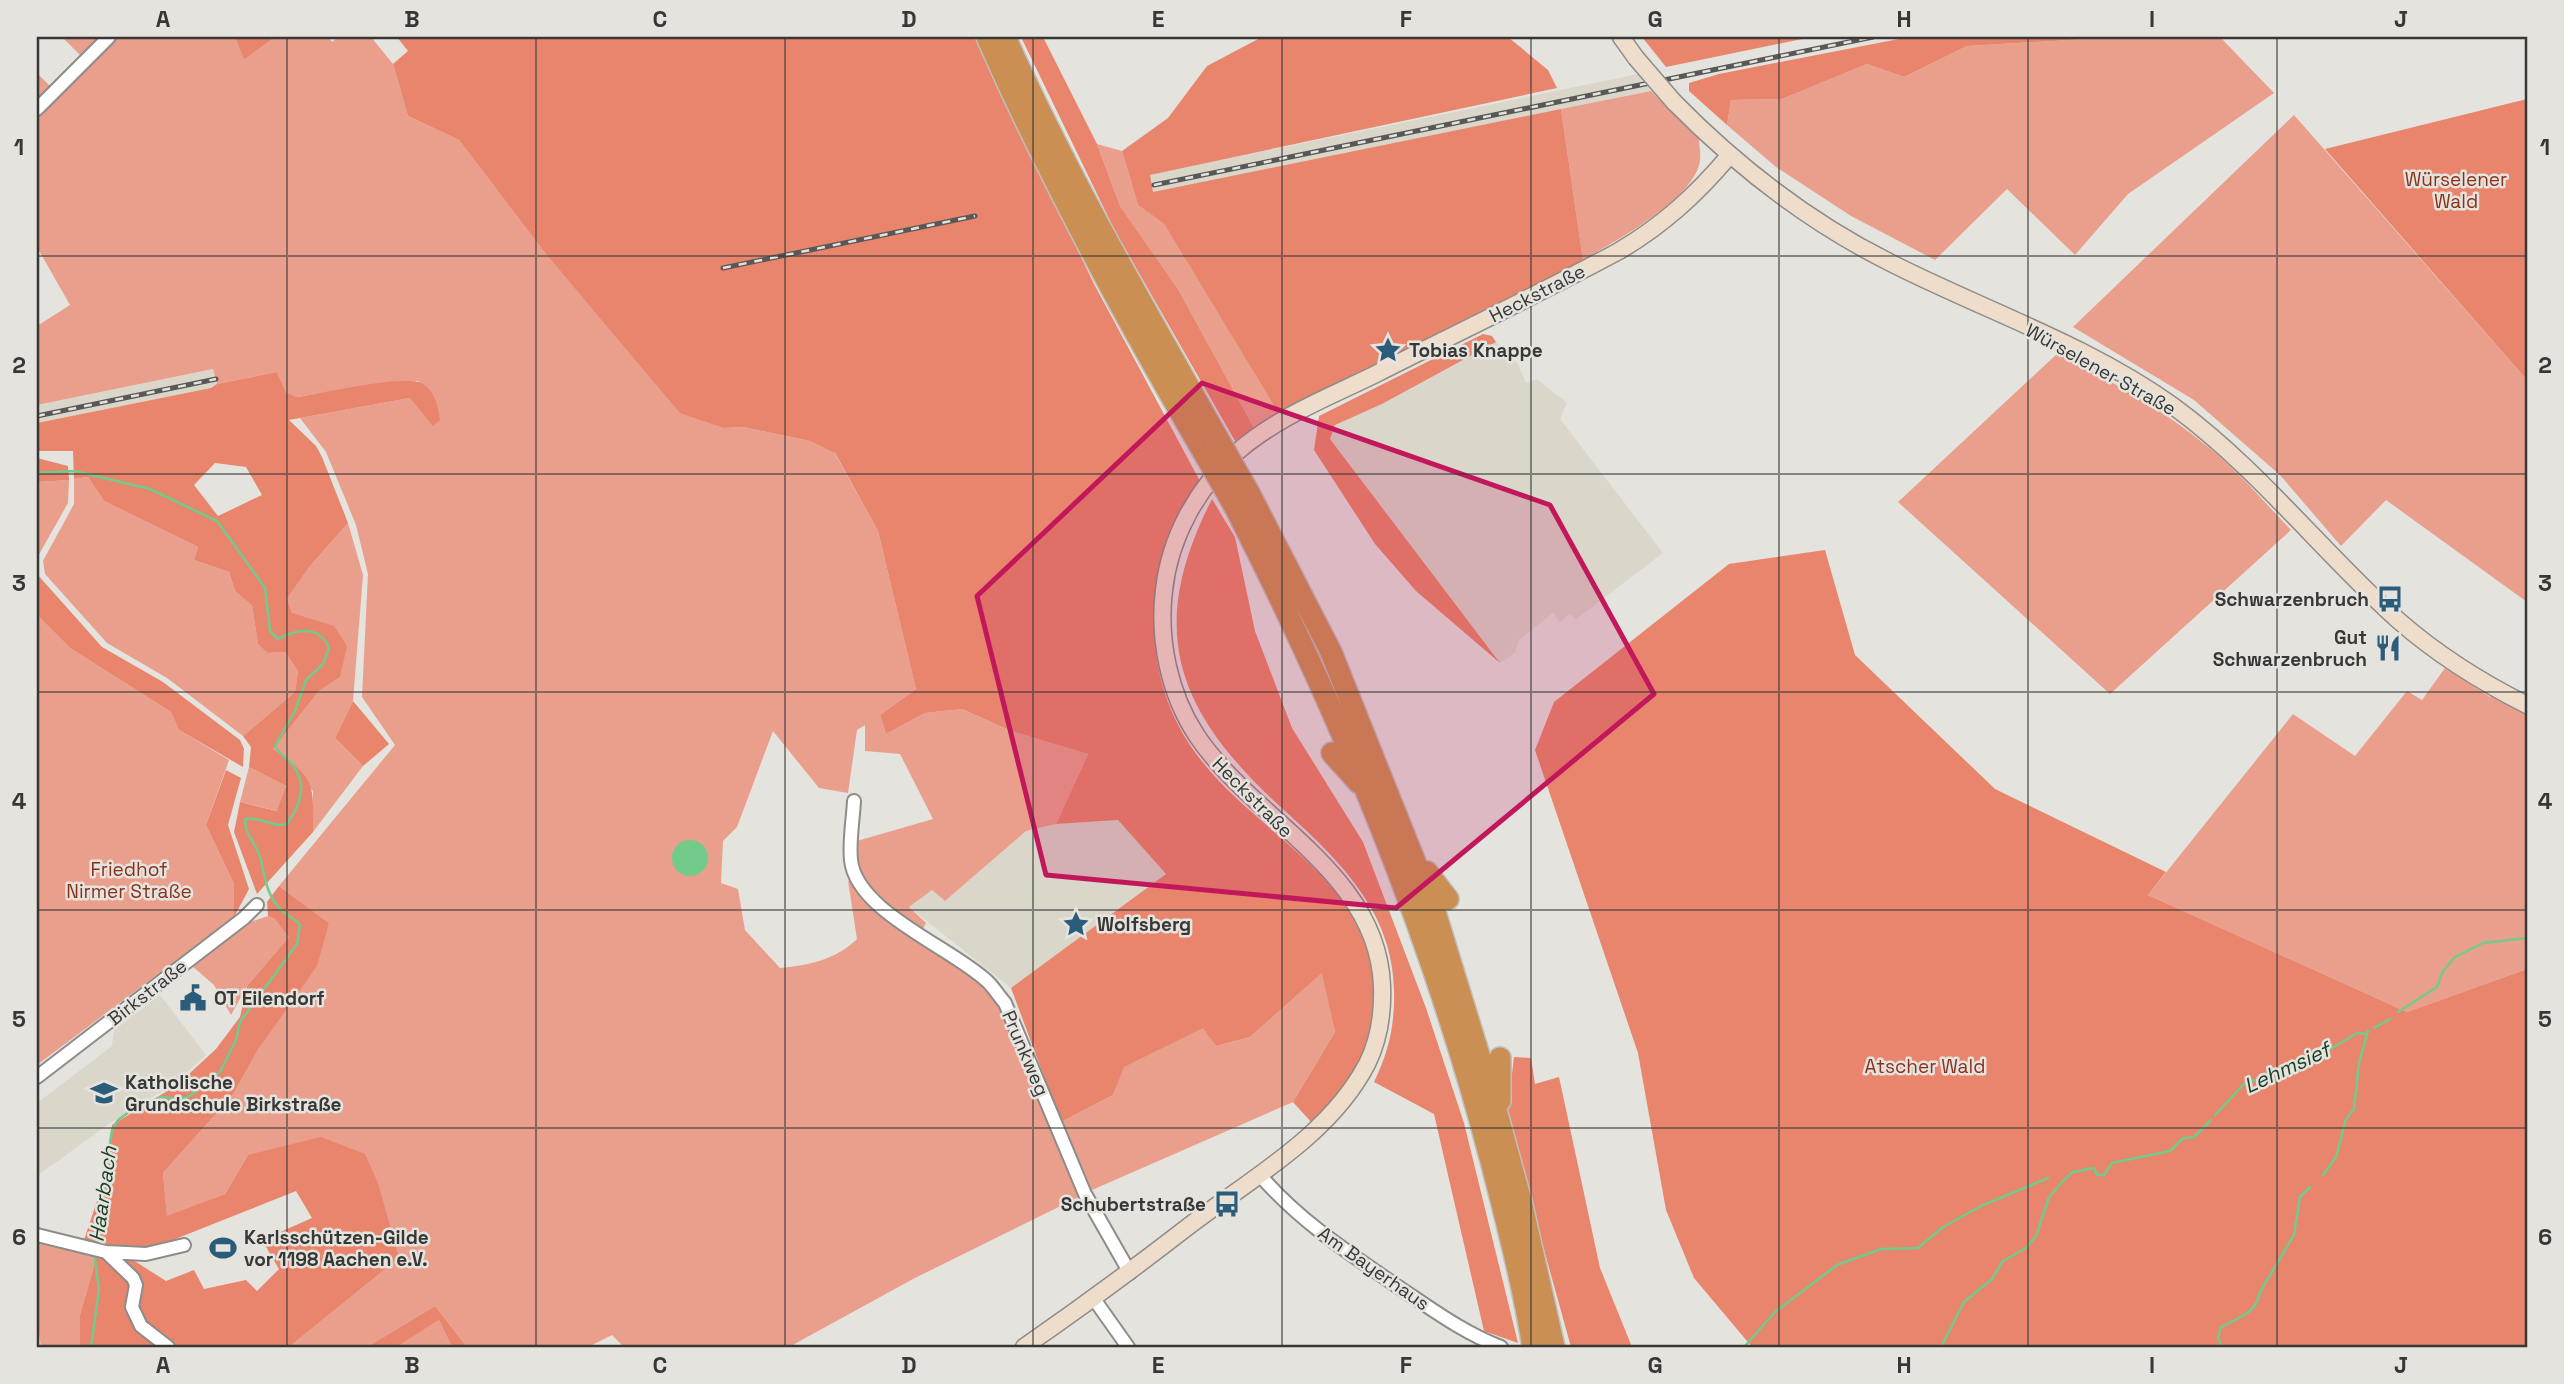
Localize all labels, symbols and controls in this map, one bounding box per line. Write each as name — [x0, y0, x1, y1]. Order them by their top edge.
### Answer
text: A — [156, 4, 171, 34]
text: B — [404, 4, 420, 34]
text: C — [653, 4, 667, 34]
text: D — [901, 4, 917, 34]
text: E — [1152, 4, 1164, 34]
text: F — [1400, 4, 1412, 34]
text: G — [1647, 4, 1663, 34]
text: H — [1896, 4, 1912, 34]
text: I — [2149, 4, 2155, 34]
text: J — [2394, 4, 2408, 34]
text: 1 — [14, 132, 24, 162]
text: 1 — [2540, 132, 2550, 162]
park label: Würselener Wald — [2405, 167, 2507, 214]
street label: Heckstraße — [1485, 259, 1589, 328]
street label: Würselener Straße — [2021, 318, 2181, 421]
place icon: Tobias Knappe — [1373, 335, 1403, 365]
place label: Tobias Knappe — [1409, 338, 1543, 363]
text: 2 — [12, 350, 26, 380]
text: 2 — [2538, 350, 2552, 380]
text: 3 — [12, 568, 26, 598]
text: 3 — [2538, 568, 2552, 598]
bus stop icon: Schwarzenbruch — [2375, 584, 2405, 614]
place label: Schwarzenbruch — [2215, 587, 2369, 612]
place label: Gut Schwarzenbruch — [2213, 625, 2367, 672]
restaurant icon: Gut Schwarzenbruch — [2373, 633, 2403, 663]
street label: Heckstraße — [1207, 752, 1298, 843]
text: 4 — [12, 786, 27, 816]
text: 4 — [2538, 786, 2553, 816]
park label: Friedhof Nirmer Straße — [66, 857, 192, 904]
place icon: Wolfsberg — [1061, 909, 1091, 939]
place label: Wolfsberg — [1097, 912, 1191, 937]
street label: Birkstraße — [103, 954, 192, 1031]
public building icon: OT Eilendorf — [178, 983, 208, 1013]
place label: OT Eilendorf — [214, 986, 325, 1011]
text: 5 — [12, 1004, 26, 1034]
text: 5 — [2538, 1004, 2552, 1034]
street label: Prunkweg — [996, 1007, 1055, 1100]
water label: Lehmsief — [2239, 1035, 2337, 1099]
park label: Atscher Wald — [1865, 1054, 1985, 1079]
place label: Katholische Grundschule Birkstraße — [125, 1070, 342, 1117]
school or university icon: Katholische Grundschule Birkstraße — [89, 1078, 119, 1108]
water label: Haarbach — [82, 1143, 123, 1244]
bus stop icon: Schubertstraße — [1212, 1189, 1242, 1219]
place label: Schubertstraße — [1061, 1192, 1206, 1217]
street label: Am Bayerhaus — [1313, 1221, 1434, 1316]
text: 6 — [12, 1222, 26, 1252]
text: 6 — [2538, 1222, 2552, 1252]
place label: Karlsschützen-Gilde vor 1198 Aachen e.V. — [244, 1225, 429, 1272]
sports icon: Karlsschützen-Gilde vor 1198 Aachen e.V. — [208, 1233, 238, 1263]
text: A — [156, 1350, 171, 1380]
text: B — [404, 1350, 420, 1380]
text: C — [653, 1350, 667, 1380]
text: D — [901, 1350, 917, 1380]
text: E — [1152, 1350, 1164, 1380]
text: F — [1400, 1350, 1412, 1380]
text: G — [1647, 1350, 1663, 1380]
text: H — [1896, 1350, 1912, 1380]
text: I — [2149, 1350, 2155, 1380]
text: J — [2394, 1350, 2408, 1380]

